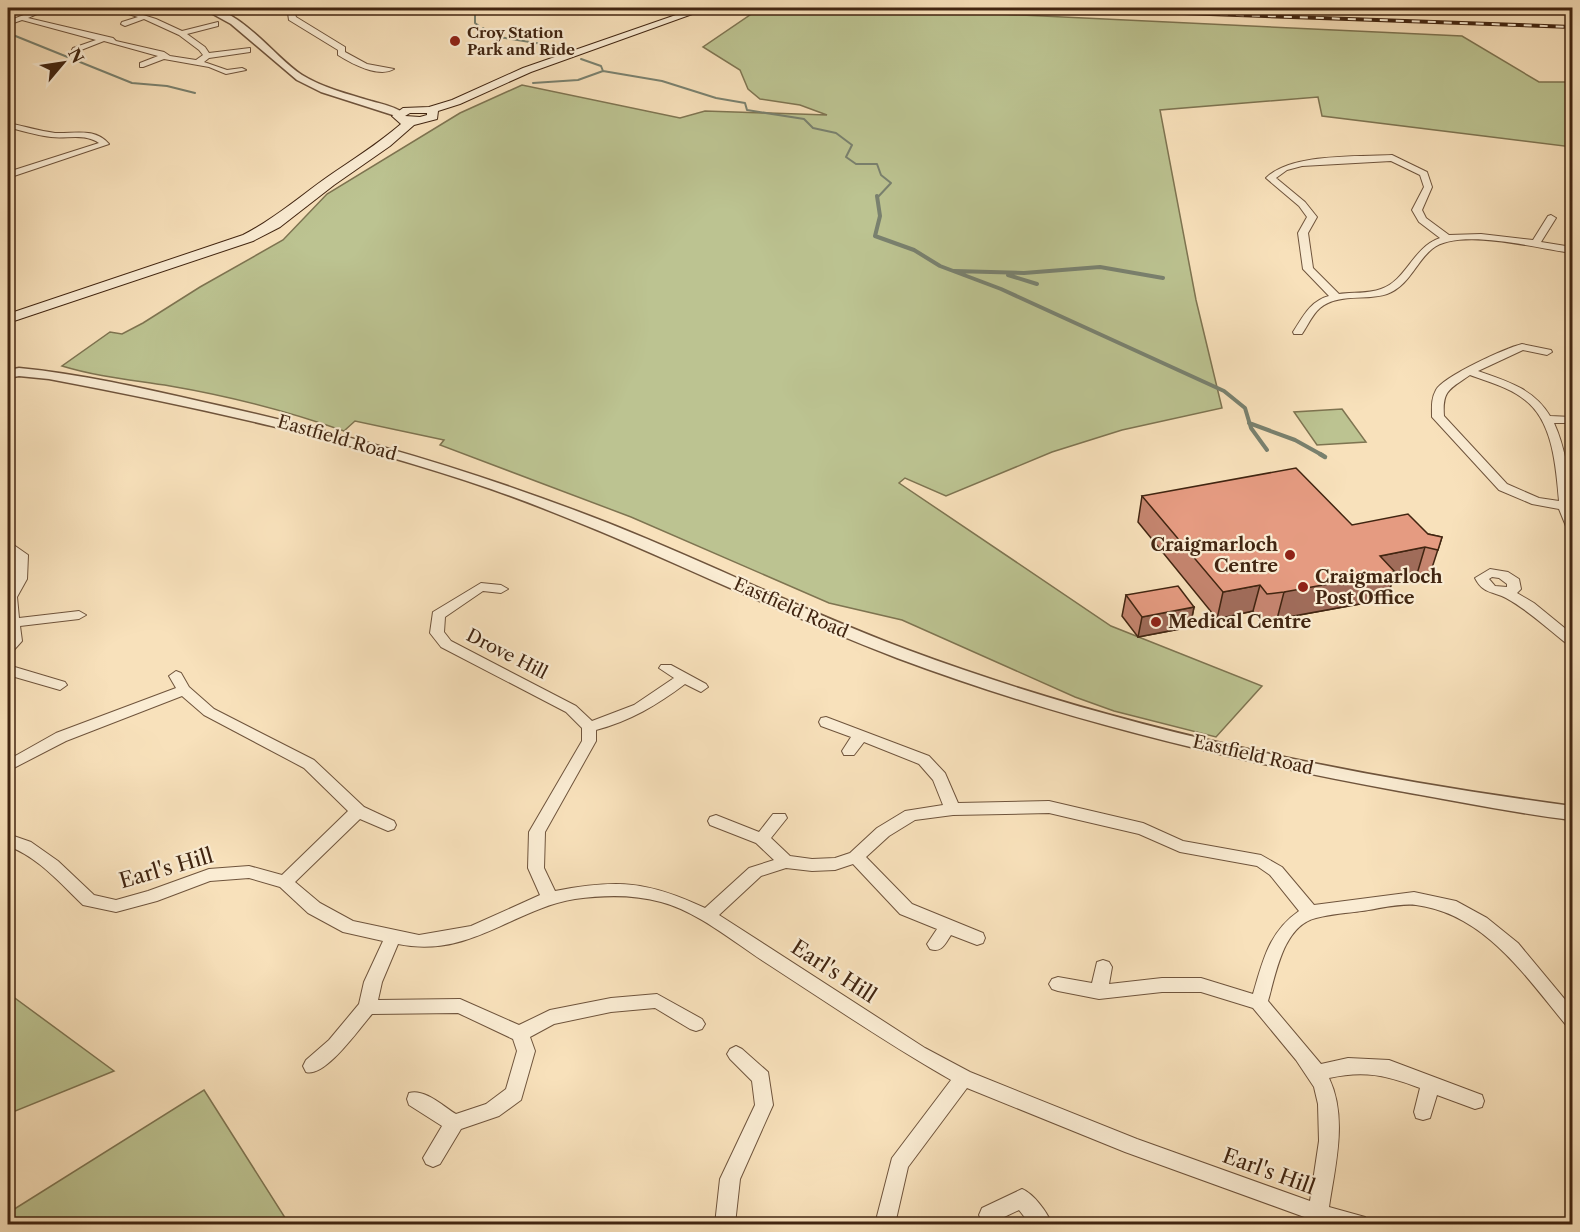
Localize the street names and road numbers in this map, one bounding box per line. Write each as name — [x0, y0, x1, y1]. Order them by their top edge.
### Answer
street label: Eastfield Road — [275, 410, 399, 466]
street label: Eastfield Road — [730, 573, 852, 643]
street label: Drove Hill — [463, 624, 551, 684]
street label: Eastfield Road — [1191, 730, 1315, 780]
street label: Earl's Hill — [116, 843, 216, 893]
street label: Earl's Hill — [787, 934, 881, 1008]
street label: Earl's Hill — [1219, 1143, 1319, 1199]

